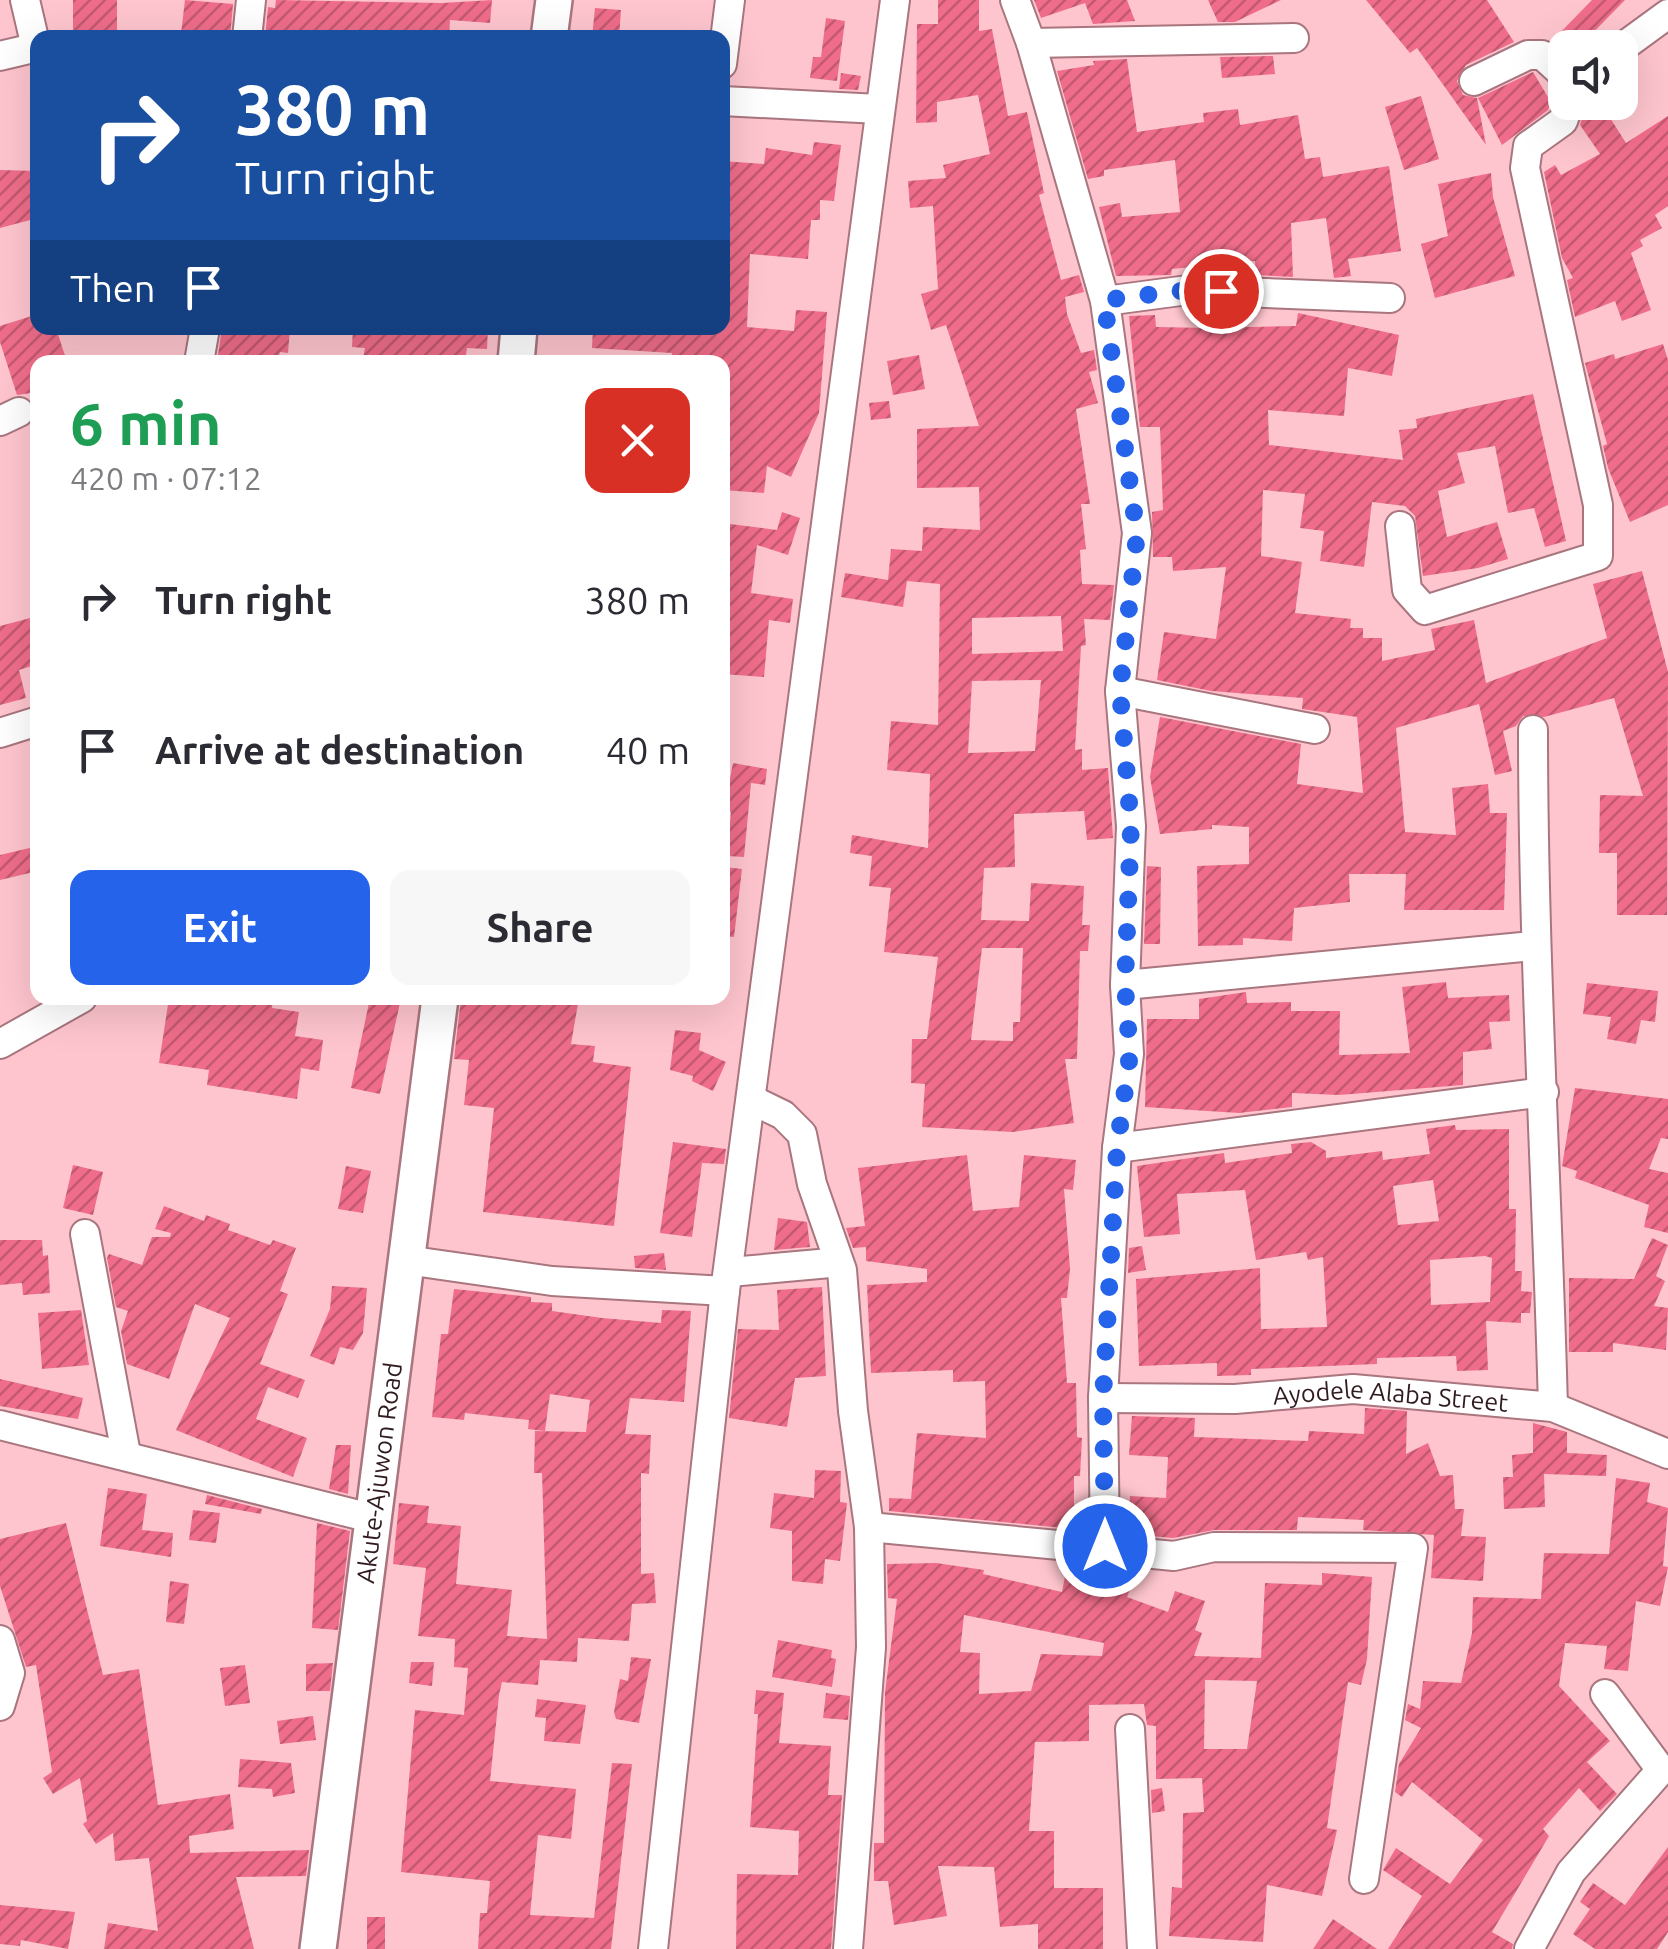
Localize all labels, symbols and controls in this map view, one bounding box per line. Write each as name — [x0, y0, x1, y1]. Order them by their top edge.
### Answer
map controls — [1548, 30, 1638, 120]
button: sound — [1548, 30, 1638, 120]
icon: right — [70, 70, 200, 200]
text: 380 m — [235, 70, 430, 148]
text: Turn right — [235, 152, 435, 203]
pin — [1179, 249, 1264, 334]
icon: arrive — [176, 260, 231, 315]
icon: arrive — [1194, 264, 1249, 319]
text: Then — [70, 267, 156, 309]
button: close — [585, 388, 690, 493]
text: 6 min — [70, 389, 222, 456]
text: 420 m · 07:12 — [70, 460, 262, 496]
icon: right — [70, 573, 125, 628]
text: Turn right — [155, 579, 332, 621]
text: 380 m — [584, 579, 690, 621]
icon: arrive — [70, 723, 125, 778]
text: Arrive at destination — [155, 729, 524, 771]
text: 40 m — [606, 729, 690, 771]
button: Exit — [70, 870, 370, 985]
button: Share — [390, 870, 690, 985]
street label: Akute-Ajuwon Road — [351, 1361, 407, 1585]
street label: Ayodele Alaba Street — [1272, 1375, 1509, 1417]
position arrow — [1053, 1494, 1157, 1598]

